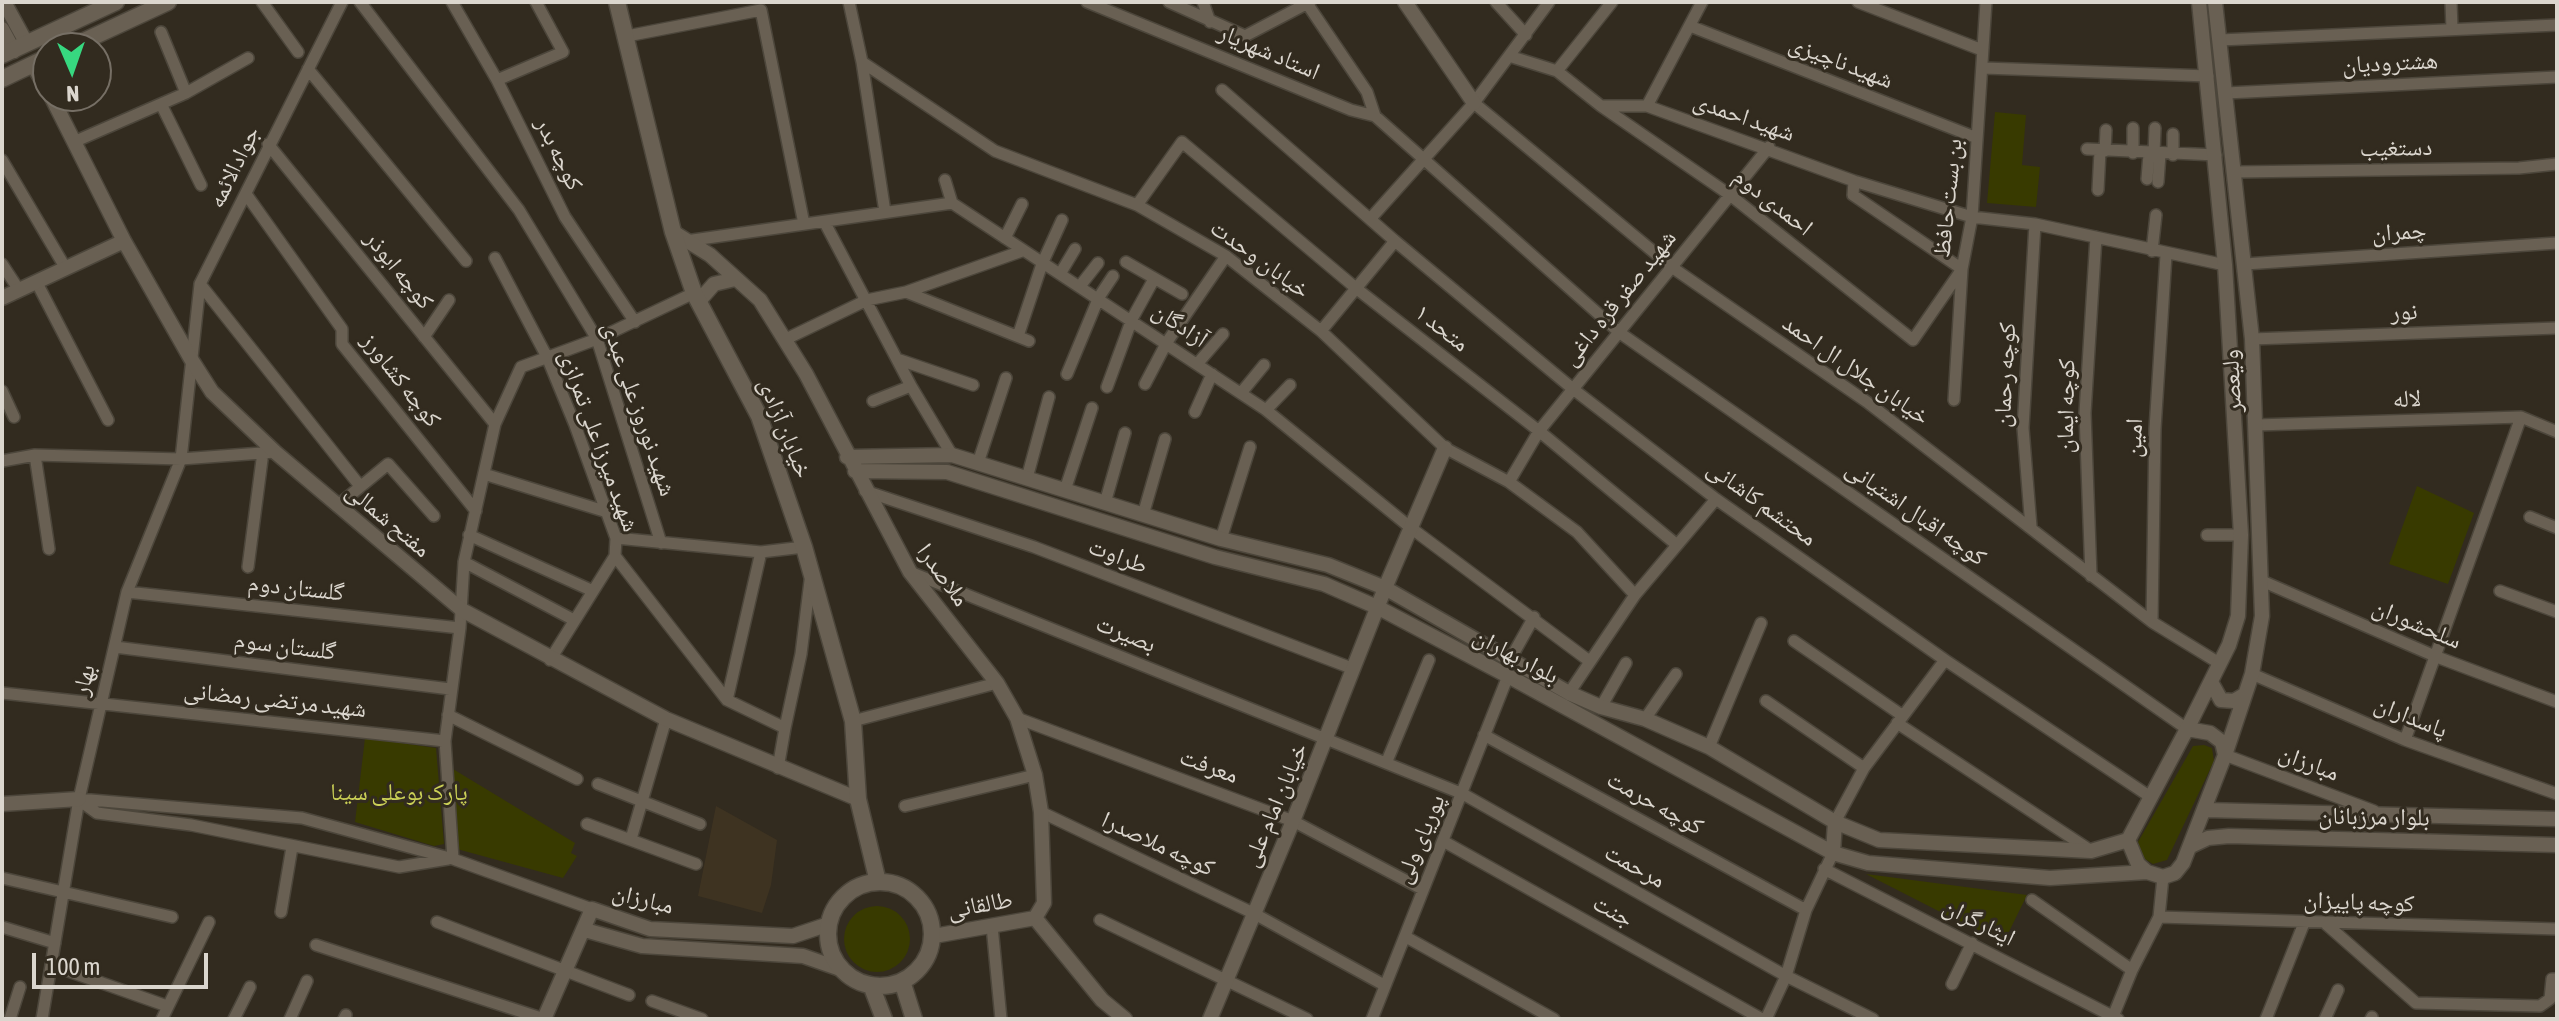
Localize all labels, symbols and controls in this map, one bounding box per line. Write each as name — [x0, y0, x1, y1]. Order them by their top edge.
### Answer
street label: استاد شهریار — [1214, 18, 1324, 86]
street label: شهید ناچیزی — [1785, 29, 1897, 95]
north arrow — [32, 32, 112, 112]
street label: هشترودیان — [2341, 46, 2439, 80]
text: N — [66, 81, 80, 107]
street label: شهید احمدی — [1690, 86, 1798, 148]
street label: کوچه بدر — [529, 113, 589, 195]
street label: جوادالائمه — [202, 121, 266, 213]
street label: دستغیب — [2359, 133, 2433, 163]
street label: بن بست حافظ — [1927, 137, 1969, 259]
street label: احمدی دوم — [1727, 162, 1819, 242]
street label: خیابان وحدت — [1204, 213, 1316, 305]
street label: چمران — [2371, 216, 2427, 248]
street label: شهید صفر قره داغی — [1555, 224, 1683, 372]
street label: کوچه ابوذر — [358, 225, 440, 315]
street label: آزادگان — [1147, 296, 1213, 354]
street label: نور — [2390, 297, 2418, 327]
street label: متحد ۱ — [1409, 298, 1475, 358]
street label: خیابان جلال ال احمد — [1777, 309, 1935, 431]
street label: شهید نوروز علی عبدی — [596, 318, 682, 500]
street label: کوچه رحمان — [1988, 322, 2022, 428]
street label: کوچه کشاورز — [355, 327, 447, 433]
street label: شهید میرزا علی تمرازی — [553, 346, 645, 536]
street label: ولیعصر — [2216, 349, 2248, 413]
street label: کوچه ایمان — [2051, 358, 2081, 454]
street label: خیابان آزادی — [752, 374, 818, 482]
street label: لاله — [2392, 384, 2422, 414]
street label: امین — [2119, 418, 2149, 458]
street label: محتشم کاشانی — [1702, 454, 1822, 552]
street label: کوچه اقبال اشتیانی — [1840, 454, 1992, 572]
street label: مفتح شمالی — [340, 476, 436, 564]
street label: طراوت — [1084, 532, 1152, 580]
street label: ملاصدرا — [911, 538, 975, 612]
street label: گلستان دوم — [246, 569, 346, 607]
street label: سلحشوران — [2368, 592, 2466, 656]
street label: بصیرت — [1092, 609, 1160, 659]
street label: بلوار بهاران — [1468, 621, 1564, 691]
street label: گلستان سوم — [232, 625, 338, 667]
street label: بهار — [66, 661, 102, 699]
street label: شهید مرتضی رمضانی — [182, 676, 368, 724]
street label: پاسداران — [2370, 689, 2452, 745]
street label: مبارزان — [2275, 738, 2343, 788]
street label: خیابان امام علی — [1236, 739, 1314, 871]
street label: معرفت — [1176, 742, 1242, 790]
street label: کوچه حرمت — [1602, 765, 1708, 841]
park label: پارک بوعلی سینا — [330, 778, 468, 806]
street label: پوریای ولی — [1388, 790, 1452, 888]
street label: بلوار مرزبانان — [2318, 802, 2430, 832]
street label: کوچه ملاصدرا — [1097, 805, 1219, 883]
street label: مرحمت — [1599, 838, 1671, 894]
street label: مبارزان — [609, 877, 677, 921]
street label: طالقانی — [945, 885, 1015, 925]
street label: کوچه پاییزان — [2303, 886, 2415, 918]
street label: جنت — [1588, 888, 1638, 934]
street label: ایثارگران — [1938, 892, 2020, 952]
scale bar — [36, 937, 212, 987]
text: 100 m — [46, 953, 100, 980]

